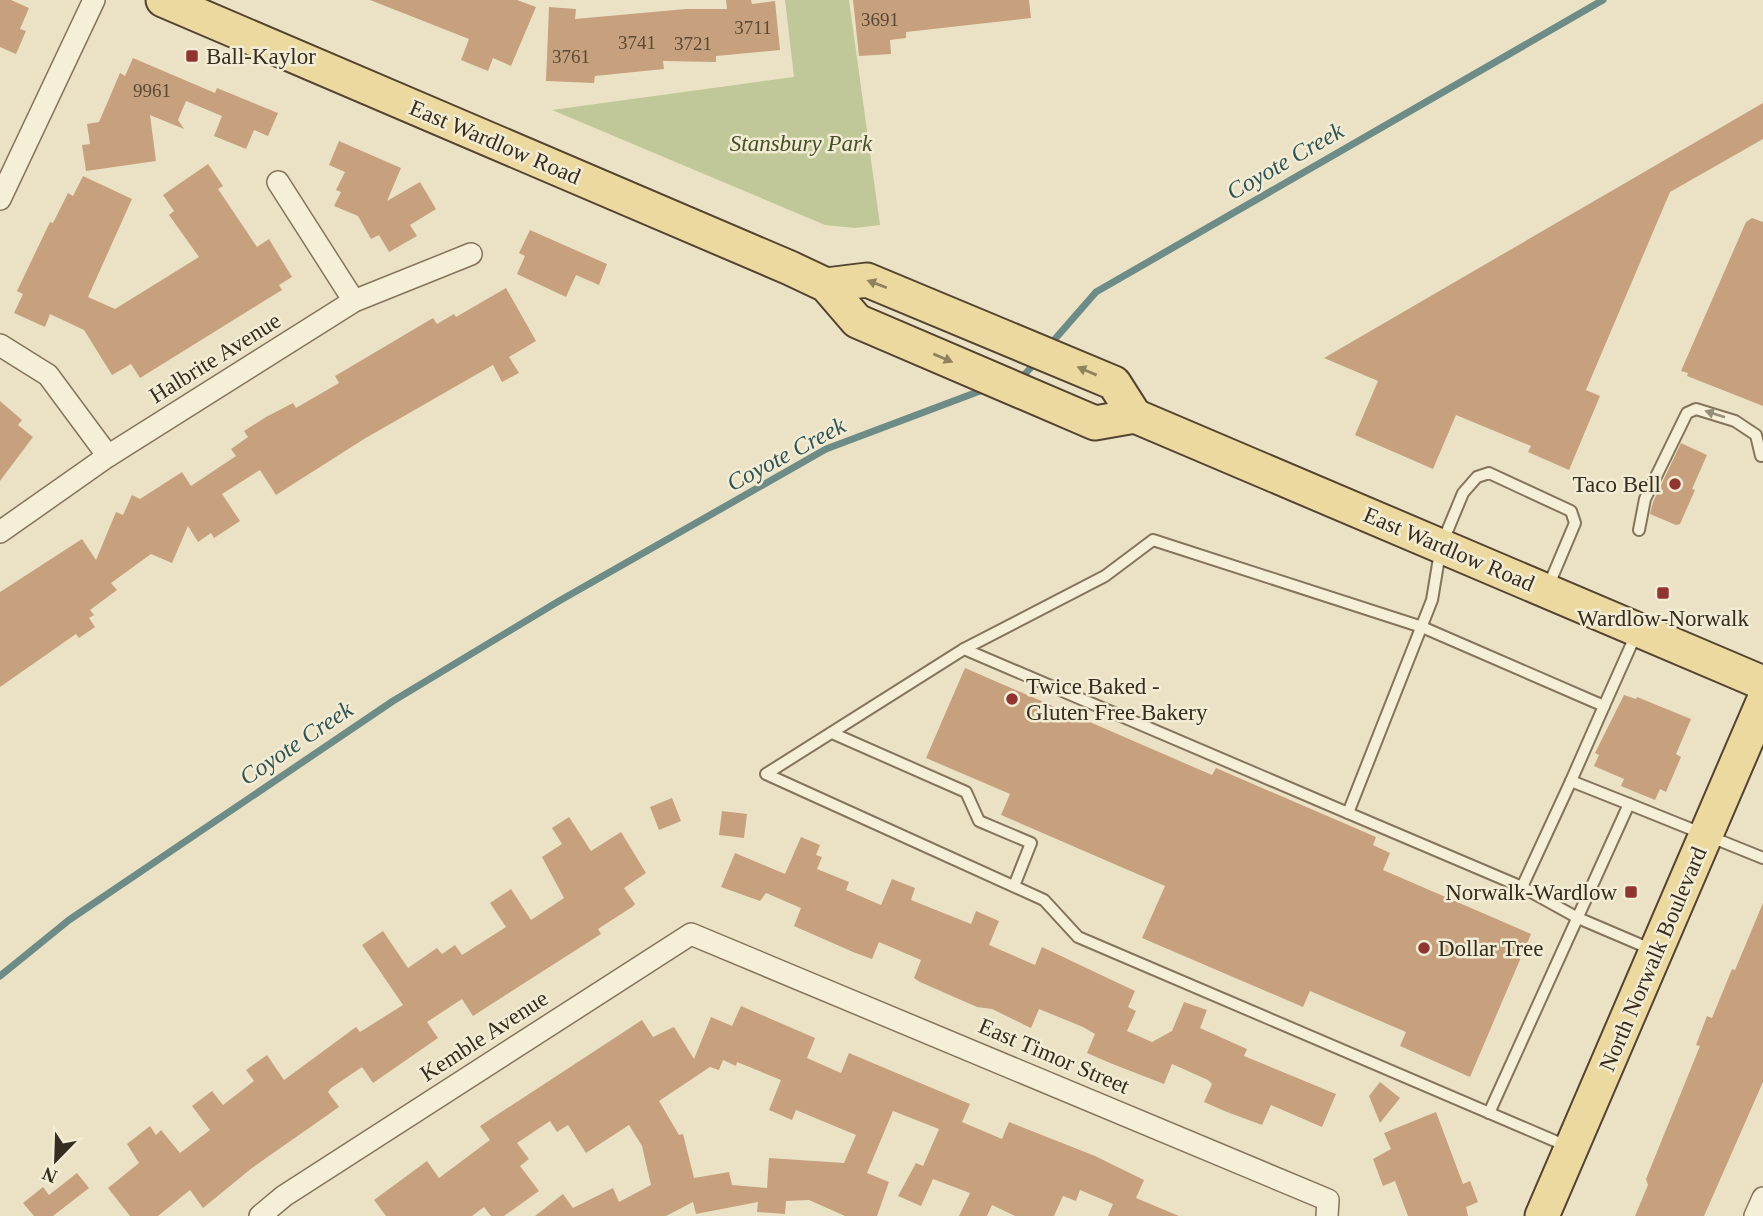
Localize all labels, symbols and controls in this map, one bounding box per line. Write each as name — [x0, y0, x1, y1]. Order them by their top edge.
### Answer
house number: 3691 — [861, 9, 899, 30]
house number: 3711 — [734, 17, 772, 38]
house number: 3741 — [618, 32, 656, 53]
house number: 3721 — [674, 33, 712, 54]
place label: Ball-Kaylor — [206, 44, 316, 69]
house number: 3761 — [552, 46, 590, 67]
marker: Ball-Kaylor — [184, 48, 200, 64]
house number: 9961 — [133, 80, 171, 101]
street label: East Wardlow Road — [406, 95, 585, 189]
water label: Coyote Creek — [1222, 117, 1348, 205]
park label: Stansbury Park — [730, 131, 873, 156]
one-way arrow — [867, 278, 888, 289]
street label: Halbrite Avenue — [145, 308, 285, 408]
one-way arrow — [933, 352, 953, 364]
one-way arrow — [1076, 366, 1097, 377]
one-way arrow — [1705, 408, 1726, 419]
water label: Coyote Creek — [722, 412, 850, 496]
place label: Taco Bell — [1573, 472, 1661, 497]
marker: Taco Bell — [1667, 476, 1683, 492]
street label: East Wardlow Road — [1360, 502, 1539, 596]
marker: Wardlow-Norwalk — [1655, 585, 1671, 601]
place label: Wardlow-Norwalk — [1577, 606, 1749, 631]
place label: Twice Baked - Gluten Free Bakery — [1026, 674, 1208, 725]
marker: Twice Baked - Gluten Free Bakery — [1004, 691, 1020, 707]
water label: Coyote Creek — [235, 696, 358, 790]
street label: North Norwalk Boulevard — [1594, 843, 1712, 1075]
place label: Norwalk-Wardlow — [1445, 880, 1617, 905]
marker: Norwalk-Wardlow — [1623, 884, 1639, 900]
place label: Dollar Tree — [1438, 936, 1543, 961]
marker: Dollar Tree — [1416, 940, 1432, 956]
street label: Kemble Avenue — [416, 985, 552, 1087]
street label: East Timor Street — [975, 1013, 1134, 1099]
north arrow — [21, 1125, 91, 1195]
text: N — [39, 1163, 60, 1188]

